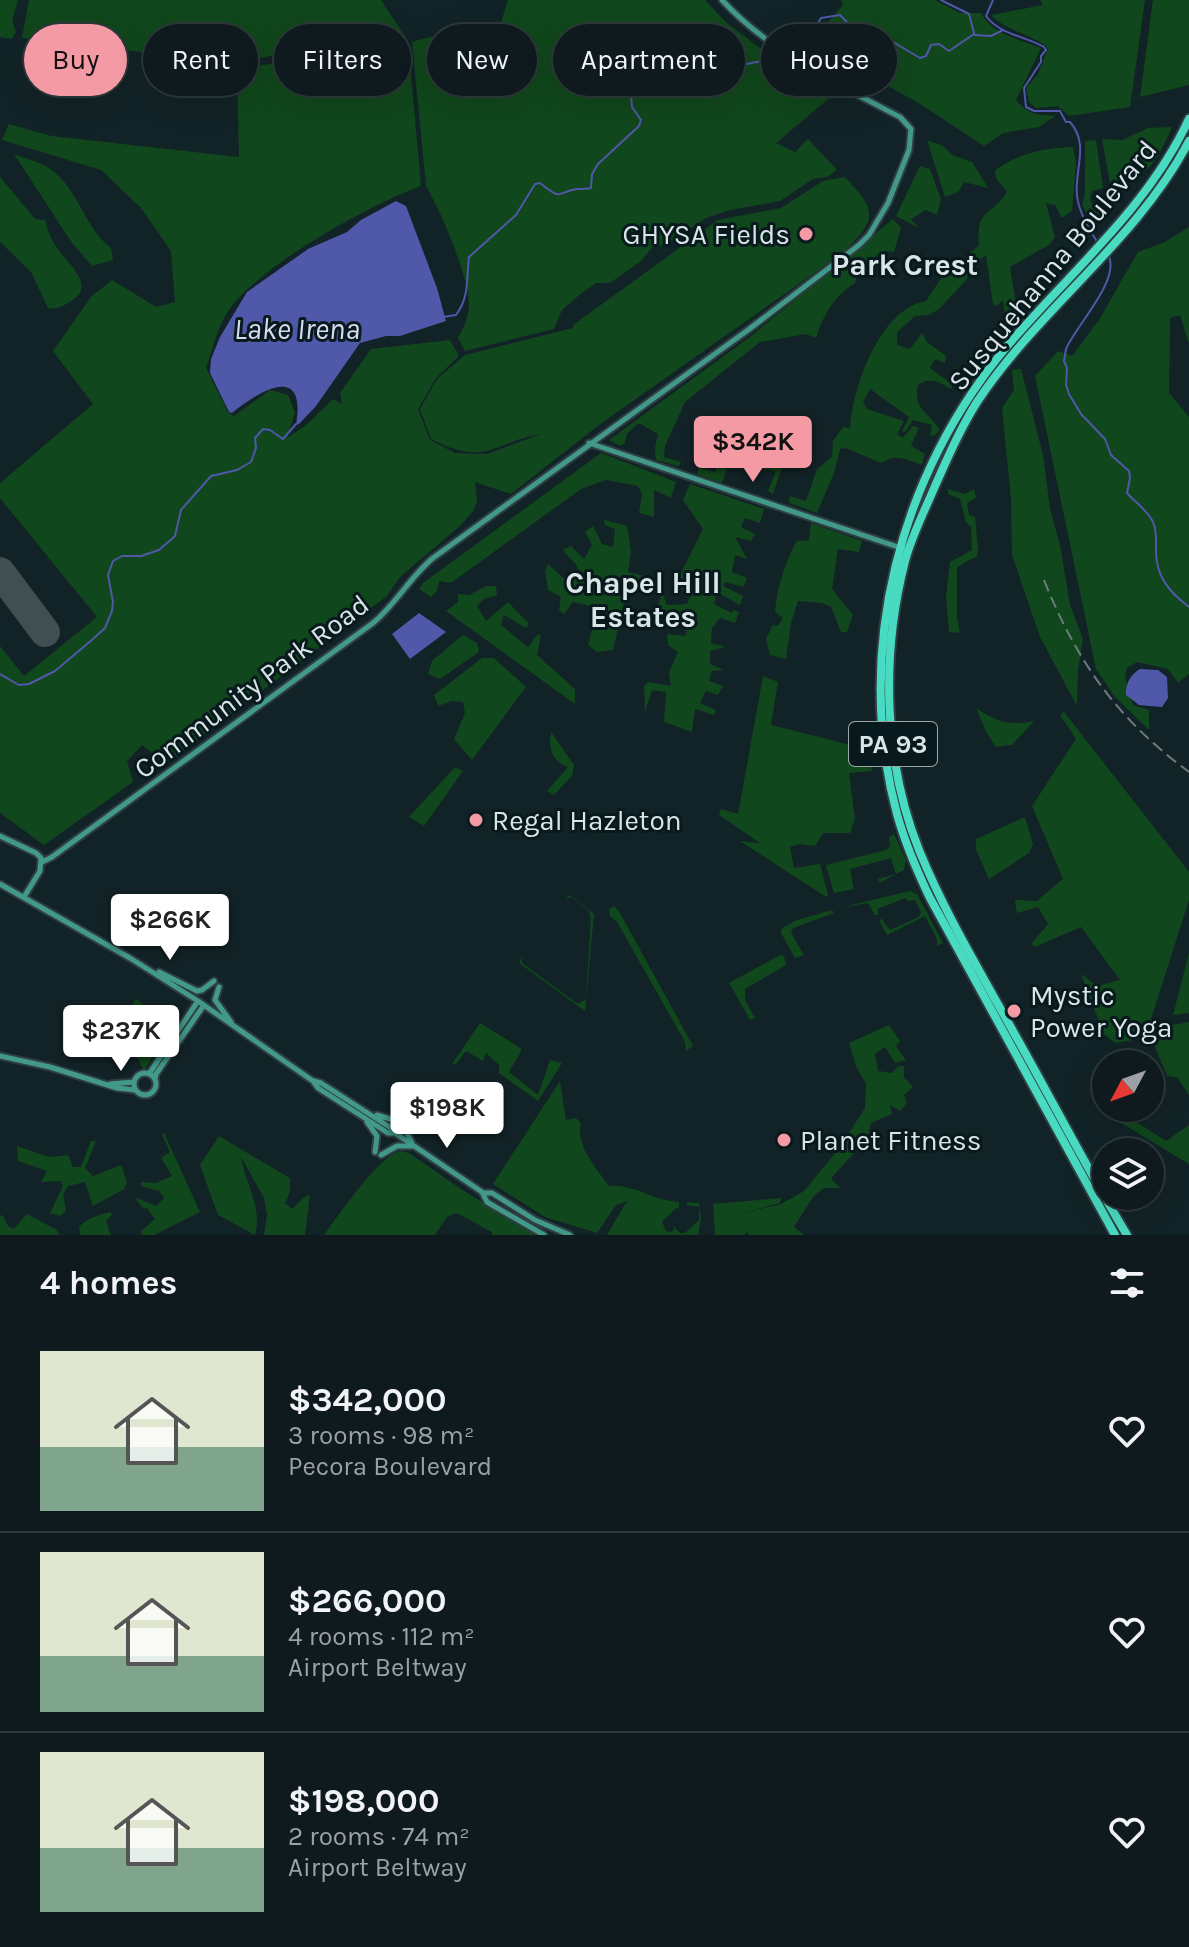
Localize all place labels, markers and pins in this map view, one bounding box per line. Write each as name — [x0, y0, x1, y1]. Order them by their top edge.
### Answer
place label: GHYSA Fields — [622, 218, 790, 251]
marker: GHYSA Fields — [797, 225, 815, 243]
pin: $342K — [697, 416, 809, 484]
place label: Regal Hazleton — [492, 804, 682, 837]
marker: Regal Hazleton — [467, 811, 485, 829]
pin: $266K — [114, 894, 226, 962]
place label: Mystic Power Yoga — [1030, 979, 1172, 1044]
marker: Mystic Power Yoga — [1005, 1002, 1023, 1020]
pin: $237K — [65, 1005, 177, 1073]
pin: $198K — [391, 1082, 503, 1150]
place label: Planet Fitness — [800, 1124, 981, 1157]
marker: Planet Fitness — [775, 1131, 793, 1149]

